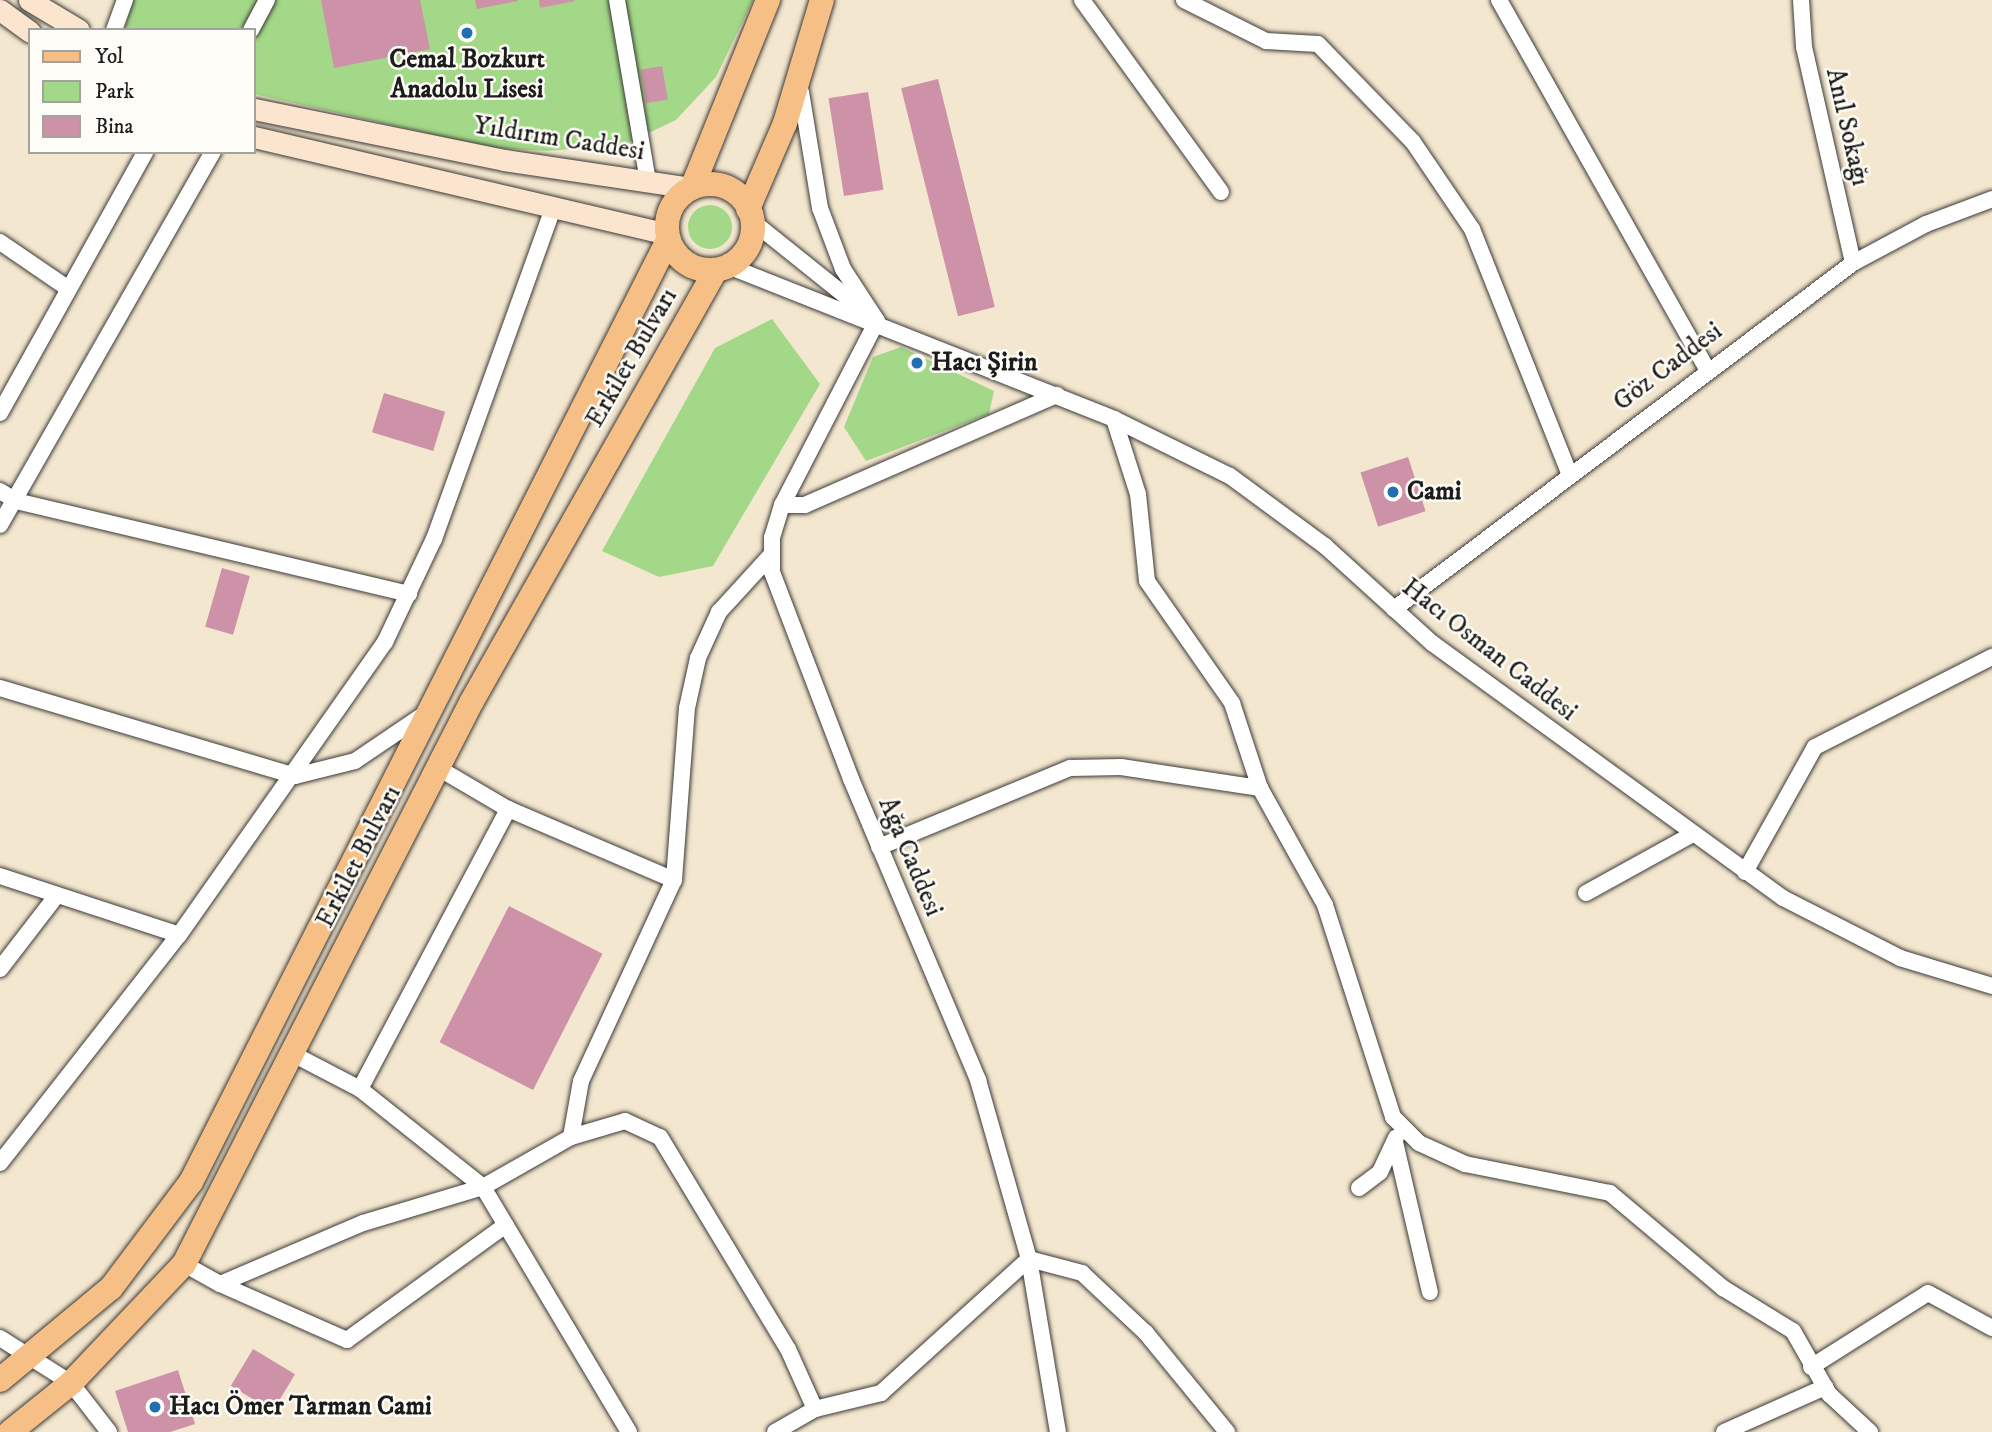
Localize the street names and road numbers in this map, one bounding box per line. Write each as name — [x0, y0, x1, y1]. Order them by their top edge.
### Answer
street label: Anıl Sokağı — [1818, 65, 1876, 189]
street label: Yıldırım Caddesi — [471, 110, 647, 168]
street label: Erkilet Bulvarı — [580, 283, 684, 433]
street label: Göz Caddesi — [1607, 316, 1729, 418]
street label: Hacı Osman Caddesi — [1395, 572, 1583, 728]
street label: Erkilet Bulvarı — [310, 781, 408, 933]
street label: Ağa Caddesi — [871, 793, 949, 921]

